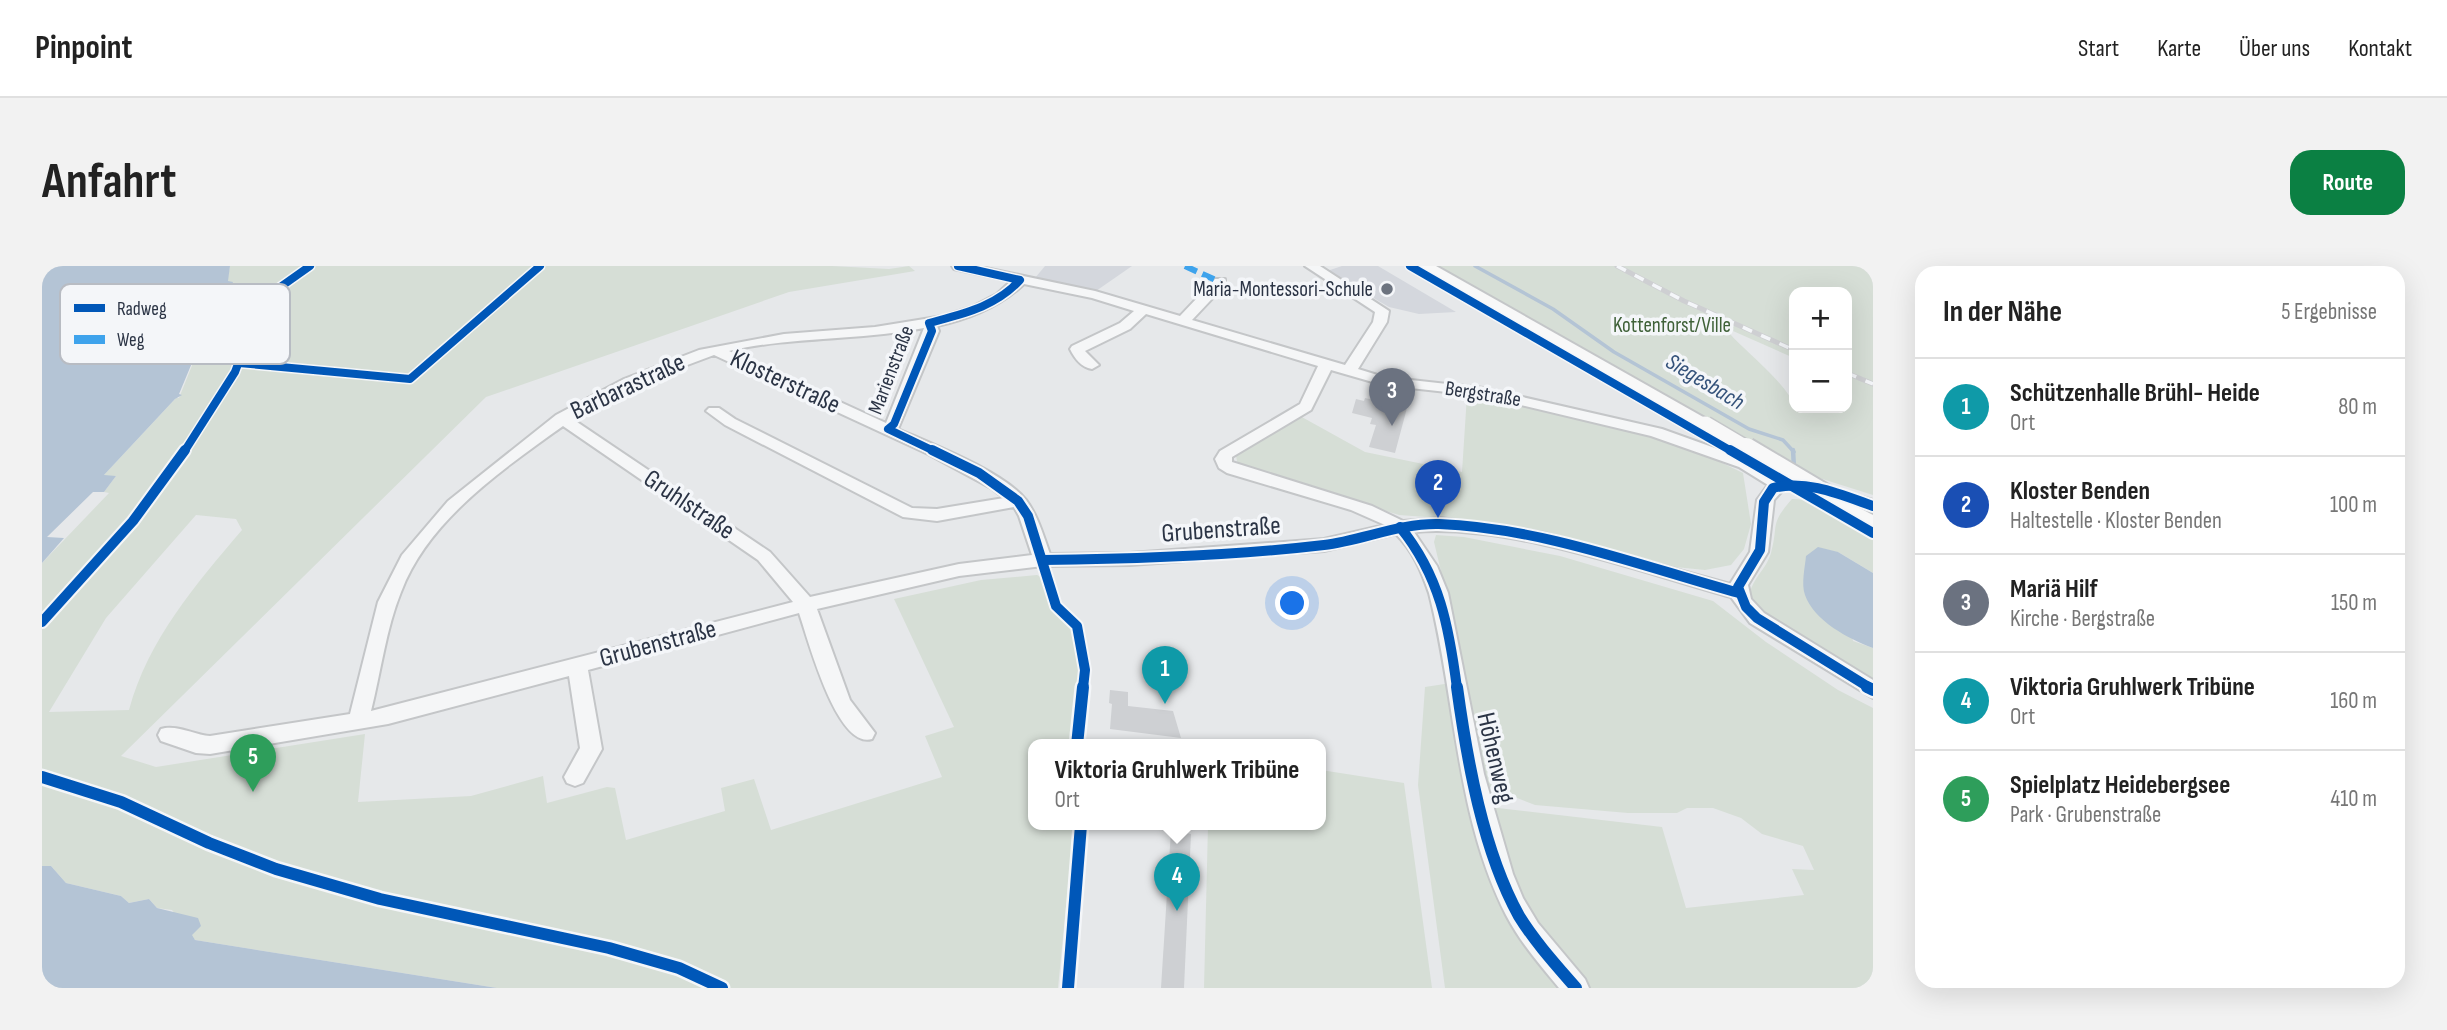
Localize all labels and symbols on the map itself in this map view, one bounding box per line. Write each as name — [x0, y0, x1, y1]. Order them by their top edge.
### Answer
place label: Maria-Montessori-Schule — [1193, 277, 1373, 302]
marker: Maria-Montessori-Schule — [1379, 281, 1395, 297]
legend — [60, 284, 290, 364]
text: Radweg — [117, 298, 167, 321]
park label: Kottenforst/Ville — [1613, 313, 1731, 338]
street label: Marienstraße — [863, 322, 919, 418]
text: Weg — [117, 329, 145, 352]
street label: Klosterstraße — [725, 343, 845, 421]
street label: Barbarastraße — [566, 347, 690, 427]
water label: Siegesbach — [1661, 348, 1750, 416]
pin: 3 — [1369, 368, 1415, 426]
street label: Bergstraße — [1443, 376, 1523, 412]
pin: 2 — [1415, 460, 1461, 518]
street label: Gruhlstraße — [638, 463, 740, 547]
street label: Grubenstraße — [1160, 510, 1282, 550]
your location — [1275, 586, 1309, 620]
street label: Grubenstraße — [596, 614, 720, 674]
pin: 1 — [1142, 646, 1188, 704]
street label: Höhenweg — [1470, 710, 1520, 806]
pin: 5 — [230, 734, 276, 792]
pin: 4 — [1154, 853, 1200, 911]

